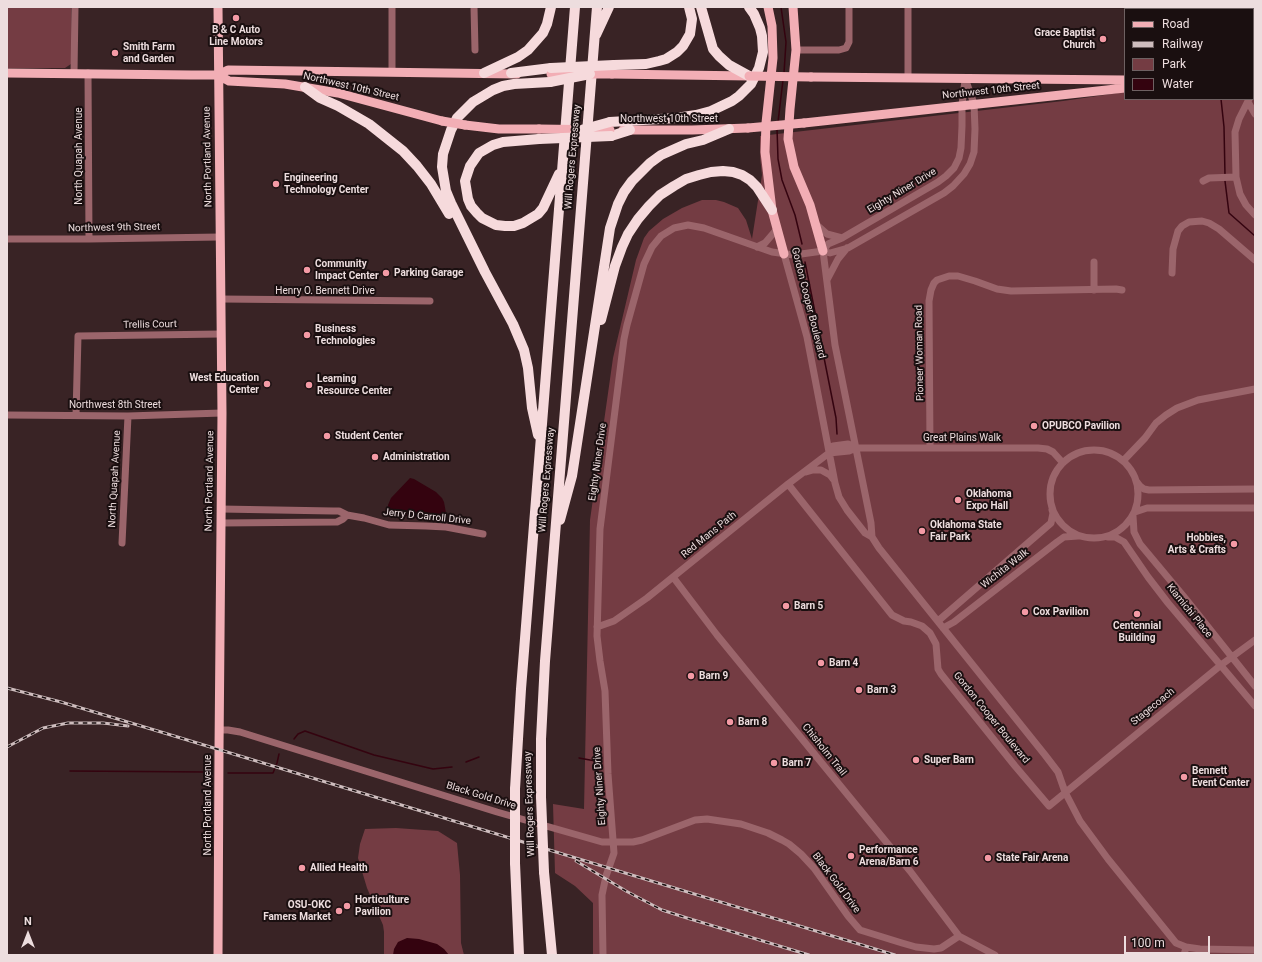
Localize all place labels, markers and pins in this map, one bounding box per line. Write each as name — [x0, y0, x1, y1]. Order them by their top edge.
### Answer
marker: B & C Auto Line Motors — [231, 13, 241, 23]
place label: B & C Auto Line Motors — [209, 24, 263, 48]
place label: Grace Baptist Church — [1034, 27, 1095, 50]
marker: Grace Baptist Church — [1098, 34, 1108, 44]
place label: Smith Farm and Garden — [123, 41, 175, 64]
marker: Smith Farm and Garden — [110, 48, 120, 58]
place label: Engineering Technology Center — [284, 172, 369, 196]
marker: Engineering Technology Center — [271, 179, 281, 189]
place label: Community Impact Center — [315, 258, 379, 282]
marker: Community Impact Center — [302, 265, 312, 275]
place label: Parking Garage — [394, 267, 463, 279]
marker: Parking Garage — [381, 268, 391, 278]
place label: Business Technologies — [315, 323, 375, 346]
marker: Business Technologies — [302, 330, 312, 340]
place label: West Education Center — [189, 372, 259, 396]
place label: Learning Resource Center — [317, 373, 392, 396]
marker: West Education Center — [262, 379, 272, 389]
marker: Learning Resource Center — [304, 380, 314, 390]
place label: OPUBCO Pavilion — [1042, 420, 1120, 432]
marker: OPUBCO Pavilion — [1029, 421, 1039, 431]
place label: Student Center — [335, 430, 403, 442]
marker: Student Center — [322, 431, 332, 441]
place label: Administration — [383, 451, 450, 463]
marker: Administration — [370, 452, 380, 462]
place label: Oklahoma Expo Hall — [966, 488, 1011, 512]
marker: Oklahoma Expo Hall — [953, 495, 963, 505]
place label: Oklahoma State Fair Park — [930, 519, 1002, 542]
marker: Oklahoma State Fair Park — [917, 526, 927, 536]
place label: Hobbies, Arts & Crafts — [1168, 532, 1226, 556]
marker: Hobbies, Arts & Crafts — [1229, 539, 1239, 549]
place label: Barn 5 — [794, 600, 823, 612]
marker: Barn 5 — [781, 601, 791, 611]
place label: Cox Pavilion — [1033, 606, 1089, 618]
marker: Cox Pavilion — [1020, 607, 1030, 617]
marker: Centennial Building — [1132, 609, 1142, 619]
place label: Centennial Building — [1113, 620, 1161, 644]
place label: Barn 4 — [829, 657, 858, 669]
marker: Barn 4 — [816, 658, 826, 668]
place label: Barn 9 — [699, 670, 728, 682]
marker: Barn 9 — [686, 671, 696, 681]
place label: Barn 3 — [867, 684, 896, 696]
marker: Barn 3 — [854, 685, 864, 695]
place label: Barn 8 — [738, 716, 767, 728]
marker: Barn 8 — [725, 717, 735, 727]
place label: Super Barn — [924, 754, 974, 766]
marker: Super Barn — [911, 755, 921, 765]
place label: Barn 7 — [782, 757, 811, 769]
marker: Barn 7 — [769, 758, 779, 768]
place label: Bennett Event Center — [1192, 765, 1249, 788]
marker: Bennett Event Center — [1179, 772, 1189, 782]
place label: Performance Arena/Barn 6 — [859, 844, 919, 868]
marker: Performance Arena/Barn 6 — [846, 851, 856, 861]
place label: State Fair Arena — [996, 852, 1068, 864]
marker: State Fair Arena — [983, 853, 993, 863]
place label: Allied Health — [310, 862, 368, 874]
marker: Allied Health — [297, 863, 307, 873]
place label: Horticulture Pavilion — [355, 894, 409, 918]
place label: OSU-OKC Famers Market — [263, 899, 331, 922]
marker: Horticulture Pavilion — [342, 901, 352, 911]
marker: OSU-OKC Famers Market — [334, 906, 344, 916]

